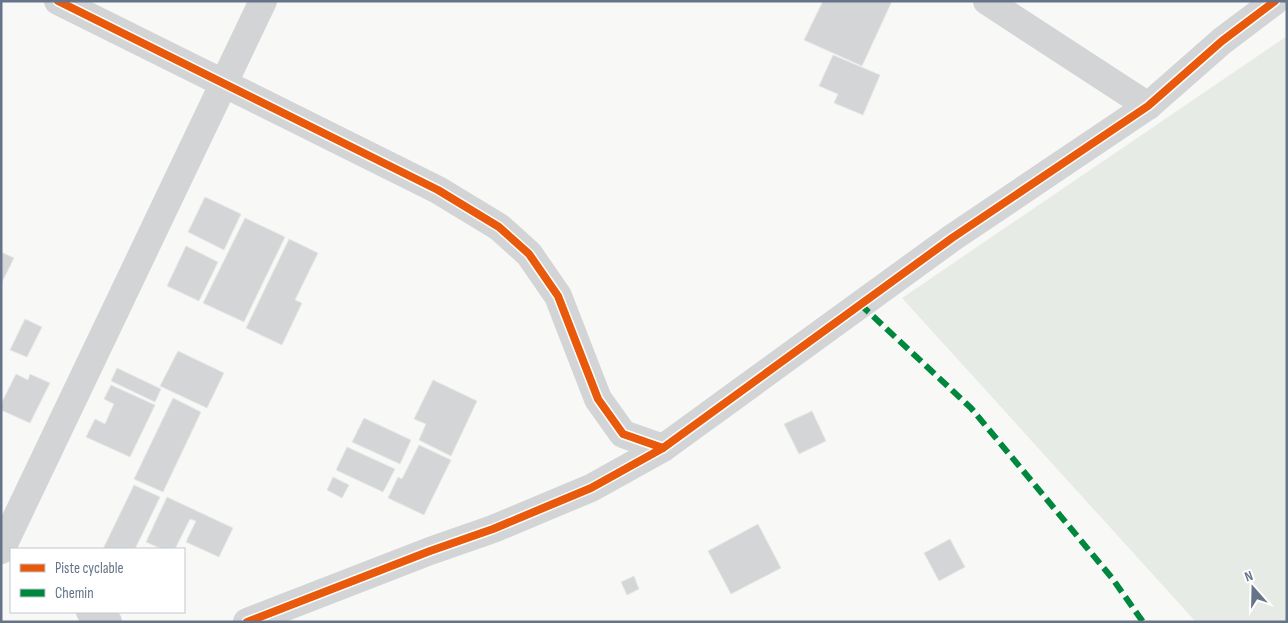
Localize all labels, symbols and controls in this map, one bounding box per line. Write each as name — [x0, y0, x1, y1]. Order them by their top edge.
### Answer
legend — [10, 548, 185, 613]
text: Piste cyclable — [55, 559, 124, 578]
north arrow — [1228, 563, 1278, 613]
text: N — [1242, 567, 1255, 586]
text: Chemin — [55, 584, 94, 603]

